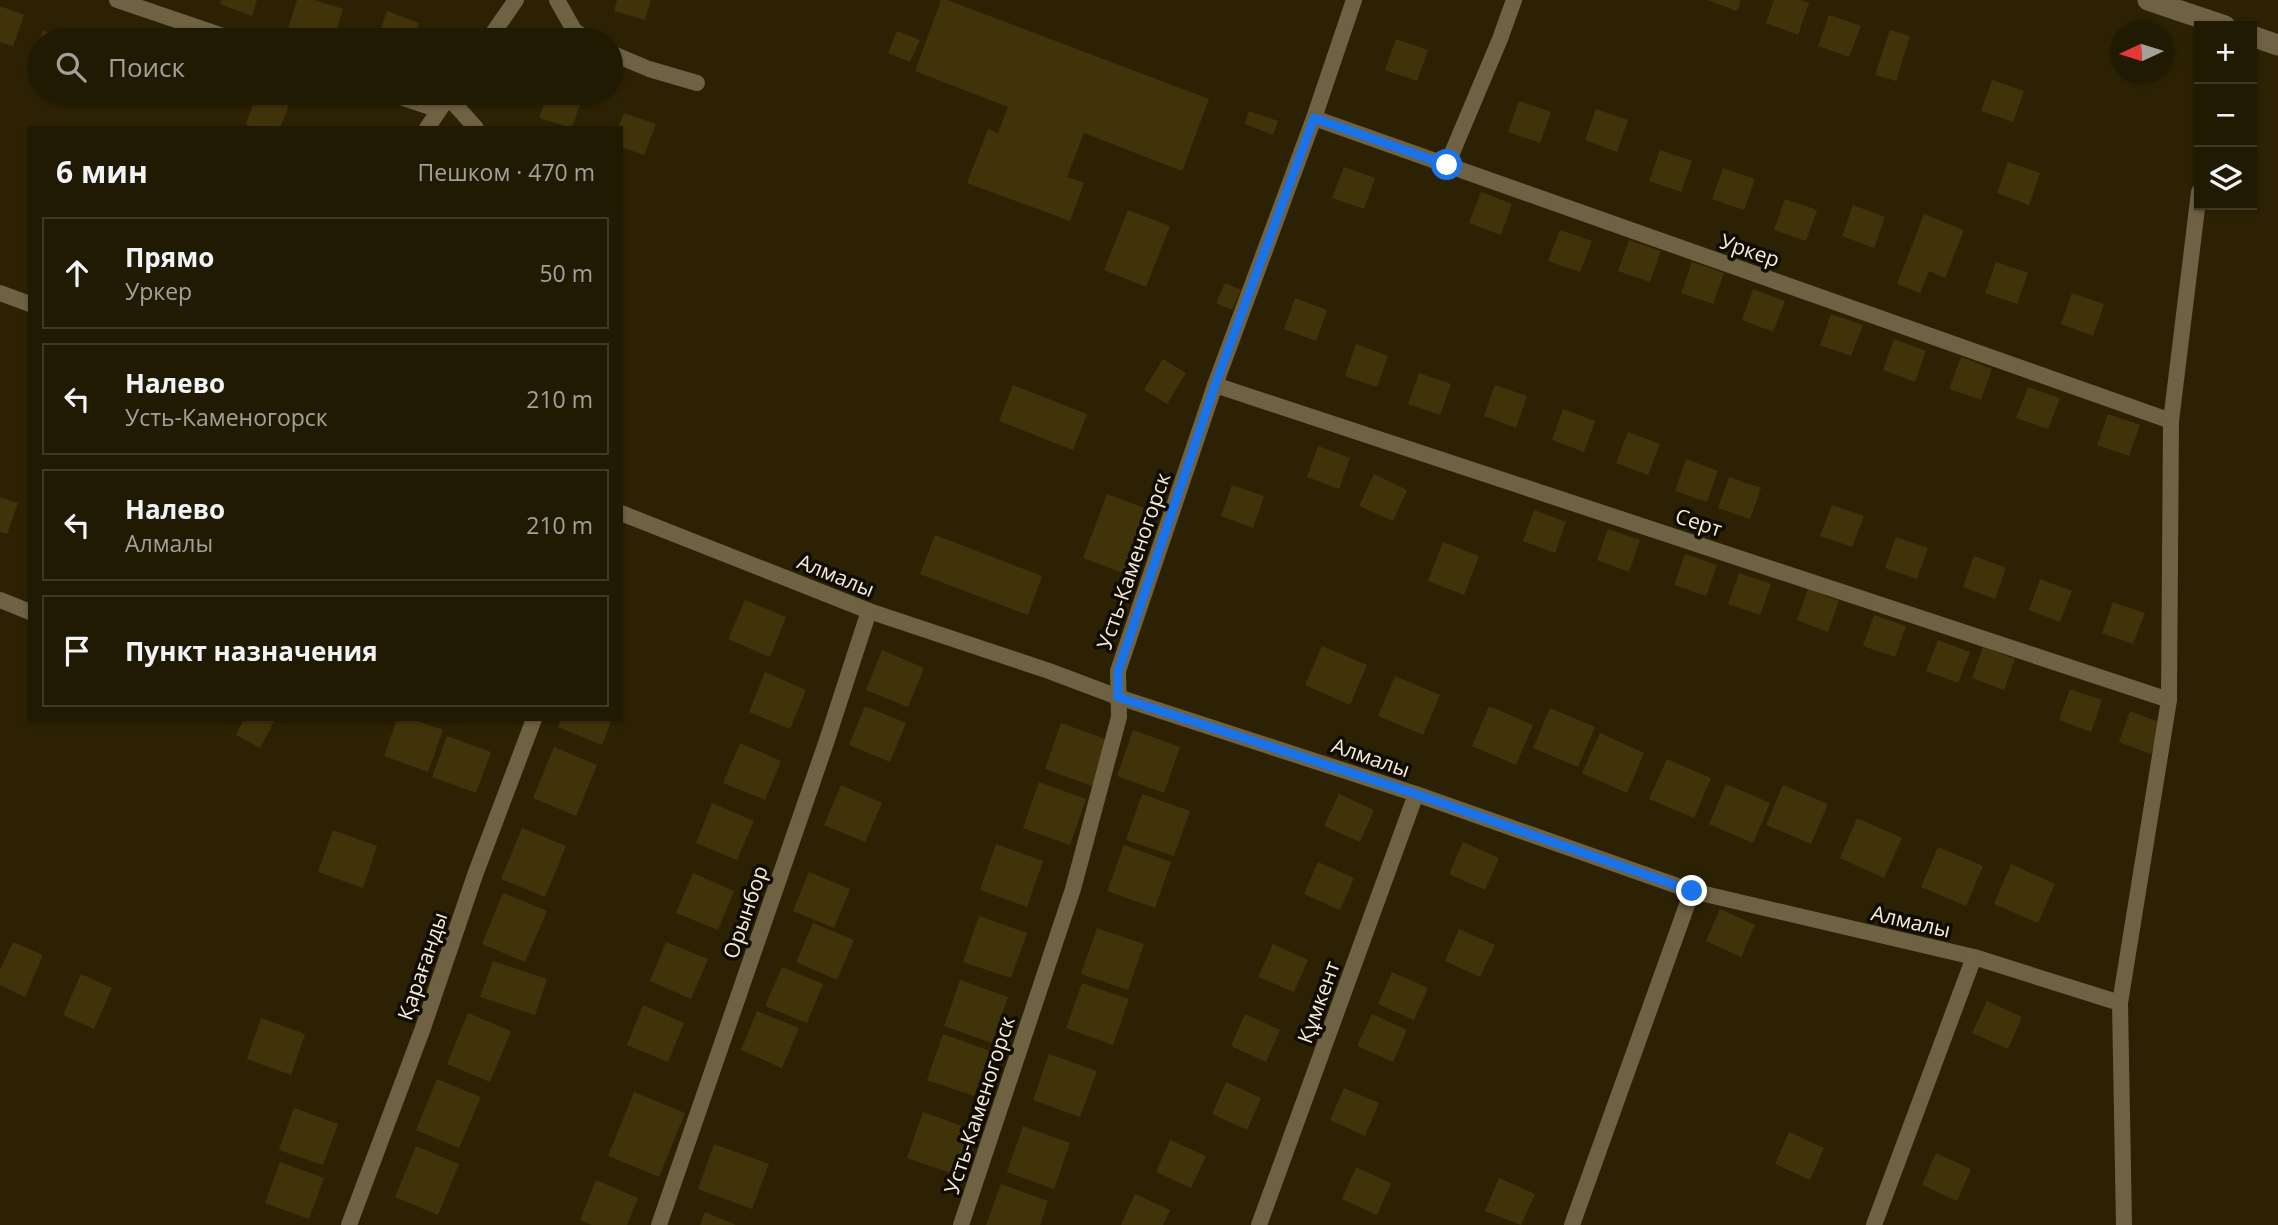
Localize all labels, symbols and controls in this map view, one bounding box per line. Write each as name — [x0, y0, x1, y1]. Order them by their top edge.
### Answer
north arrow — [2110, 21, 2173, 84]
map controls — [2194, 21, 2257, 210]
button: + — [2194, 21, 2257, 84]
search box — [28, 28, 623, 105]
icon: search — [52, 48, 90, 86]
text: Поиск — [108, 49, 185, 85]
button: − — [2194, 84, 2257, 147]
button: layers — [2194, 147, 2257, 210]
route start — [1431, 149, 1462, 180]
text: 6 мин — [56, 151, 148, 192]
text: Пешком · 470 m — [418, 156, 595, 188]
street label: Уркер — [1716, 227, 1784, 273]
text: Прямо — [125, 239, 214, 275]
icon: ahead — [58, 254, 96, 292]
text: 50 m — [539, 257, 593, 289]
text: Уркер — [125, 275, 192, 307]
text: Налево — [125, 365, 225, 401]
icon: left — [58, 380, 96, 418]
text: 210 m — [526, 383, 593, 415]
text: Усть-Каменогорск — [125, 401, 328, 433]
street label: Усть-Каменогорск — [1090, 469, 1176, 653]
text: Налево — [125, 491, 225, 527]
street label: Серт — [1672, 501, 1726, 543]
icon: left — [58, 506, 96, 544]
text: 210 m — [526, 509, 593, 541]
text: Алмалы — [125, 527, 213, 559]
street label: Алмалы — [793, 547, 879, 603]
icon: arrive — [58, 632, 96, 670]
text: Пункт назначения — [125, 633, 378, 669]
street label: Алмалы — [1328, 731, 1414, 783]
street label: Орынбор — [716, 862, 774, 962]
route end — [1676, 875, 1707, 906]
street label: Алмалы — [1869, 898, 1953, 944]
street label: Қарағанды — [390, 908, 454, 1024]
street label: Құмкент — [1290, 957, 1346, 1047]
street label: Усть-Каменогорск — [937, 1013, 1021, 1197]

